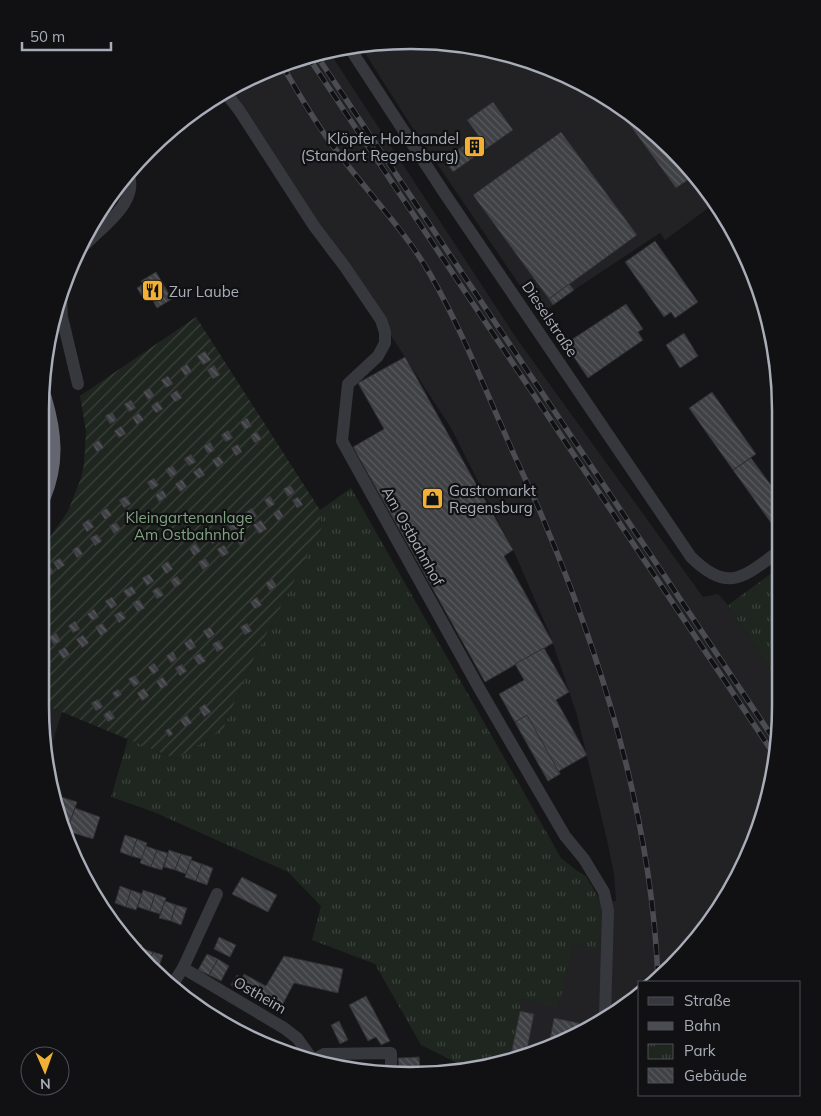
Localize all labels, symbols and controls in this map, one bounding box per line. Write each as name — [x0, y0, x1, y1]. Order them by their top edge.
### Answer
scale bar — [22, 20, 111, 52]
text: 50 m — [30, 27, 65, 46]
place label: Klöpfer Holzhandel (Standort Regensburg) — [301, 129, 459, 165]
building icon: Klöpfer Holzhandel (Standort Regensburg) — [463, 135, 487, 159]
street label: Dieselstraße — [518, 278, 582, 360]
restaurant icon: Zur Laube — [141, 279, 165, 303]
place label: Zur Laube — [169, 282, 239, 301]
place label: Gastromarkt Regensburg — [449, 481, 536, 517]
street label: Am Ostbahnhof — [378, 483, 448, 590]
shop icon: Gastromarkt Regensburg — [421, 487, 445, 511]
park label: Kleingartenanlage Am Ostbahnhof — [125, 508, 253, 544]
street label: Ostheim — [230, 972, 290, 1018]
legend — [638, 981, 801, 1096]
text: Straße — [684, 991, 731, 1010]
text: Bahn — [684, 1016, 721, 1035]
text: Park — [684, 1041, 716, 1060]
north arrow — [20, 1046, 70, 1096]
text: Gebäude — [684, 1066, 747, 1085]
text: N — [40, 1075, 51, 1093]

